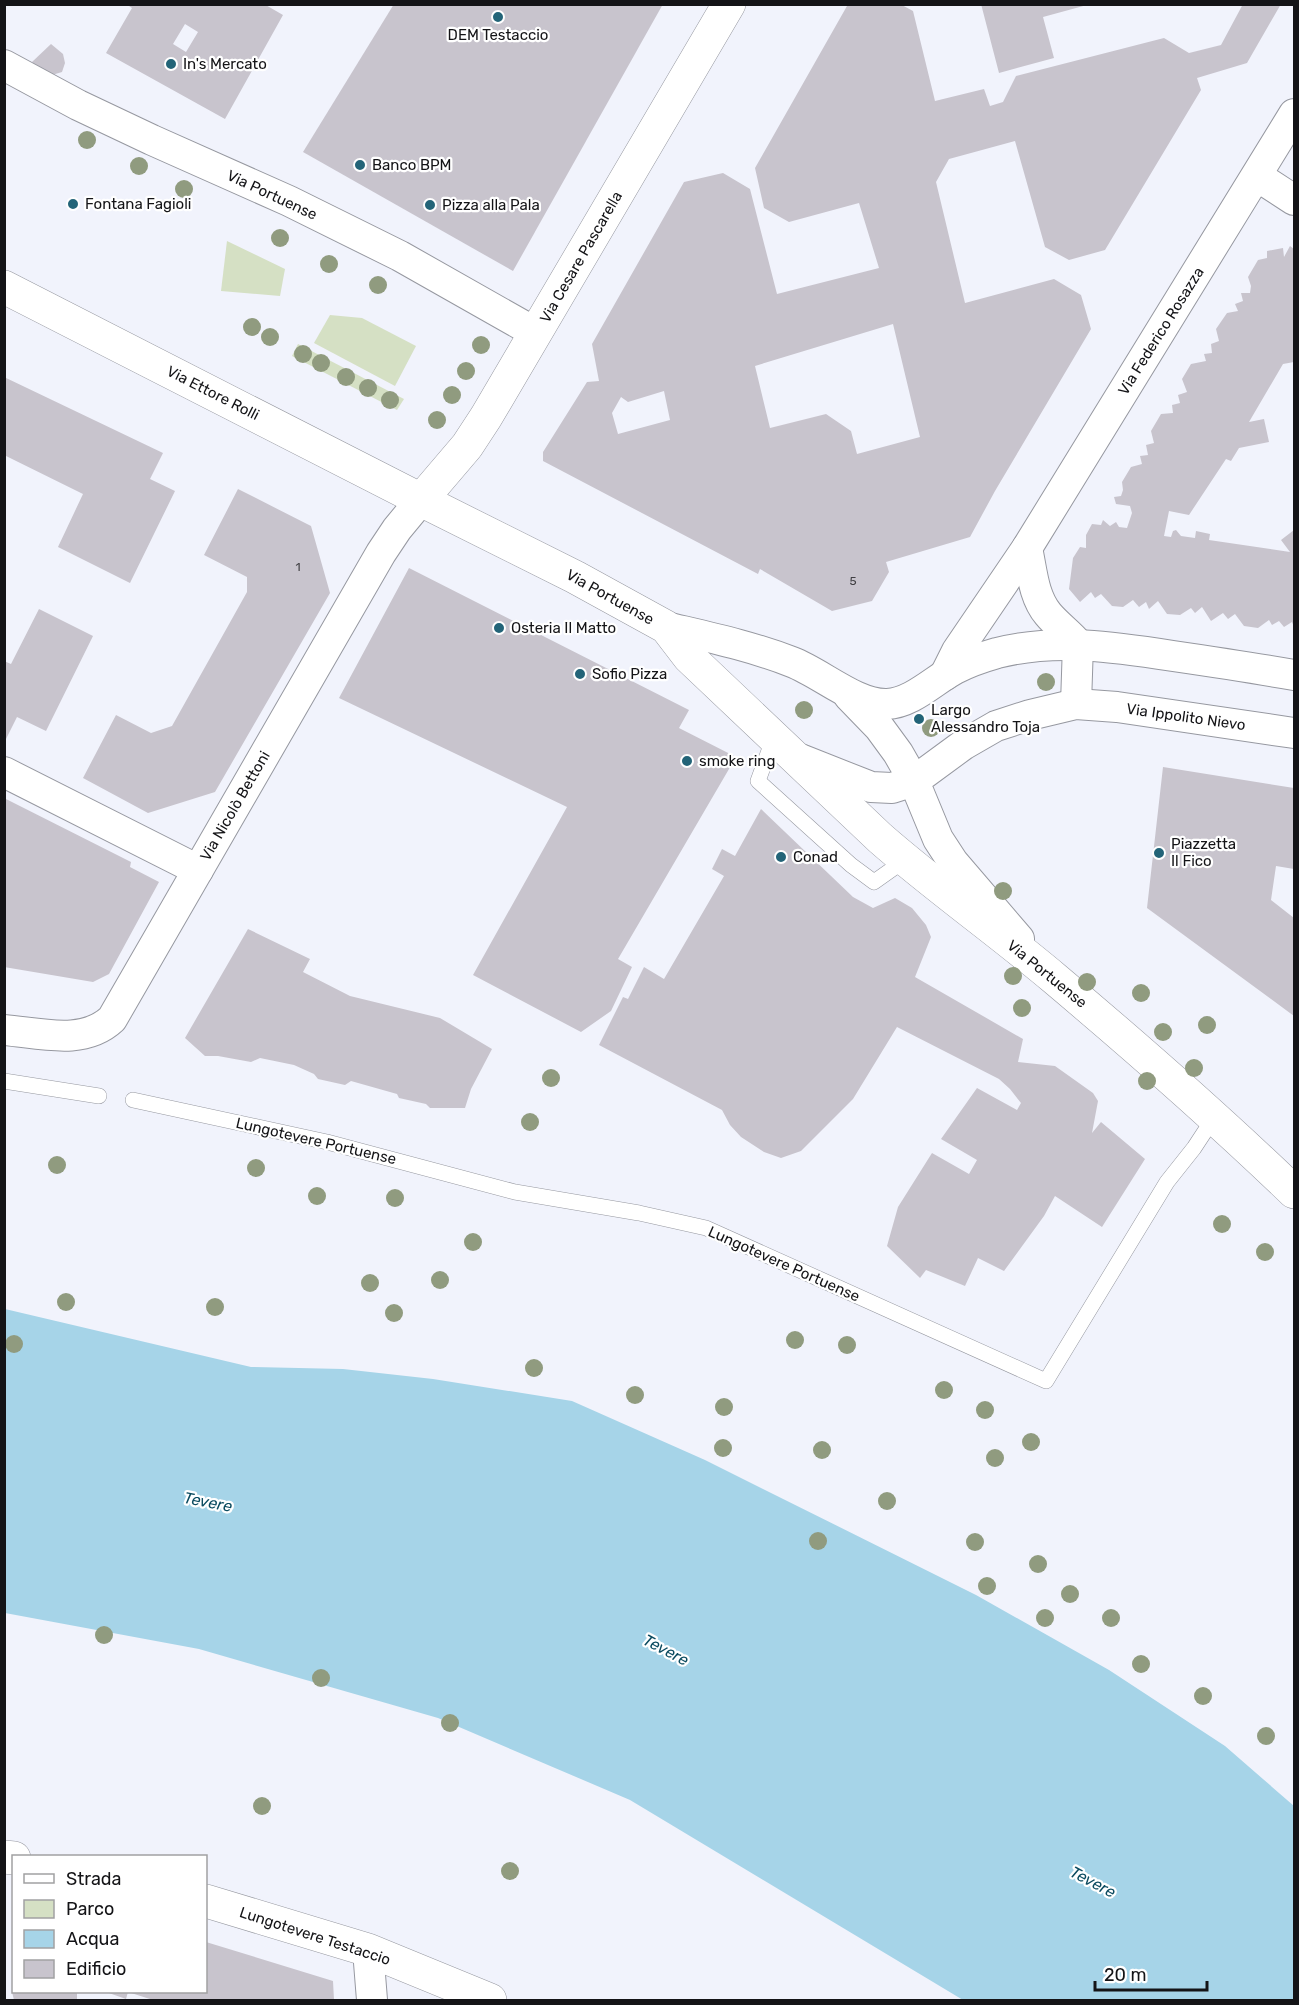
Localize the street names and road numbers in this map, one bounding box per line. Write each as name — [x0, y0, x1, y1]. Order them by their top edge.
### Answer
street label: Via Portuense — [224, 166, 320, 224]
street label: Via Cesare Pascarella — [536, 188, 626, 326]
street label: Via Federico Rosazza — [1114, 264, 1208, 398]
street label: Via Ettore Rolli — [164, 362, 262, 424]
street label: Via Portuense — [563, 565, 657, 629]
street label: Via Ippolito Nievo — [1125, 700, 1247, 734]
street label: Via Nicolò Bettoni — [196, 748, 274, 864]
street label: Via Portuense — [1003, 936, 1091, 1012]
street label: Lungotevere Portuense — [234, 1114, 398, 1168]
street label: Lungotevere Portuense — [705, 1222, 863, 1306]
street label: Lungotevere Testaccio — [237, 1903, 393, 1969]

